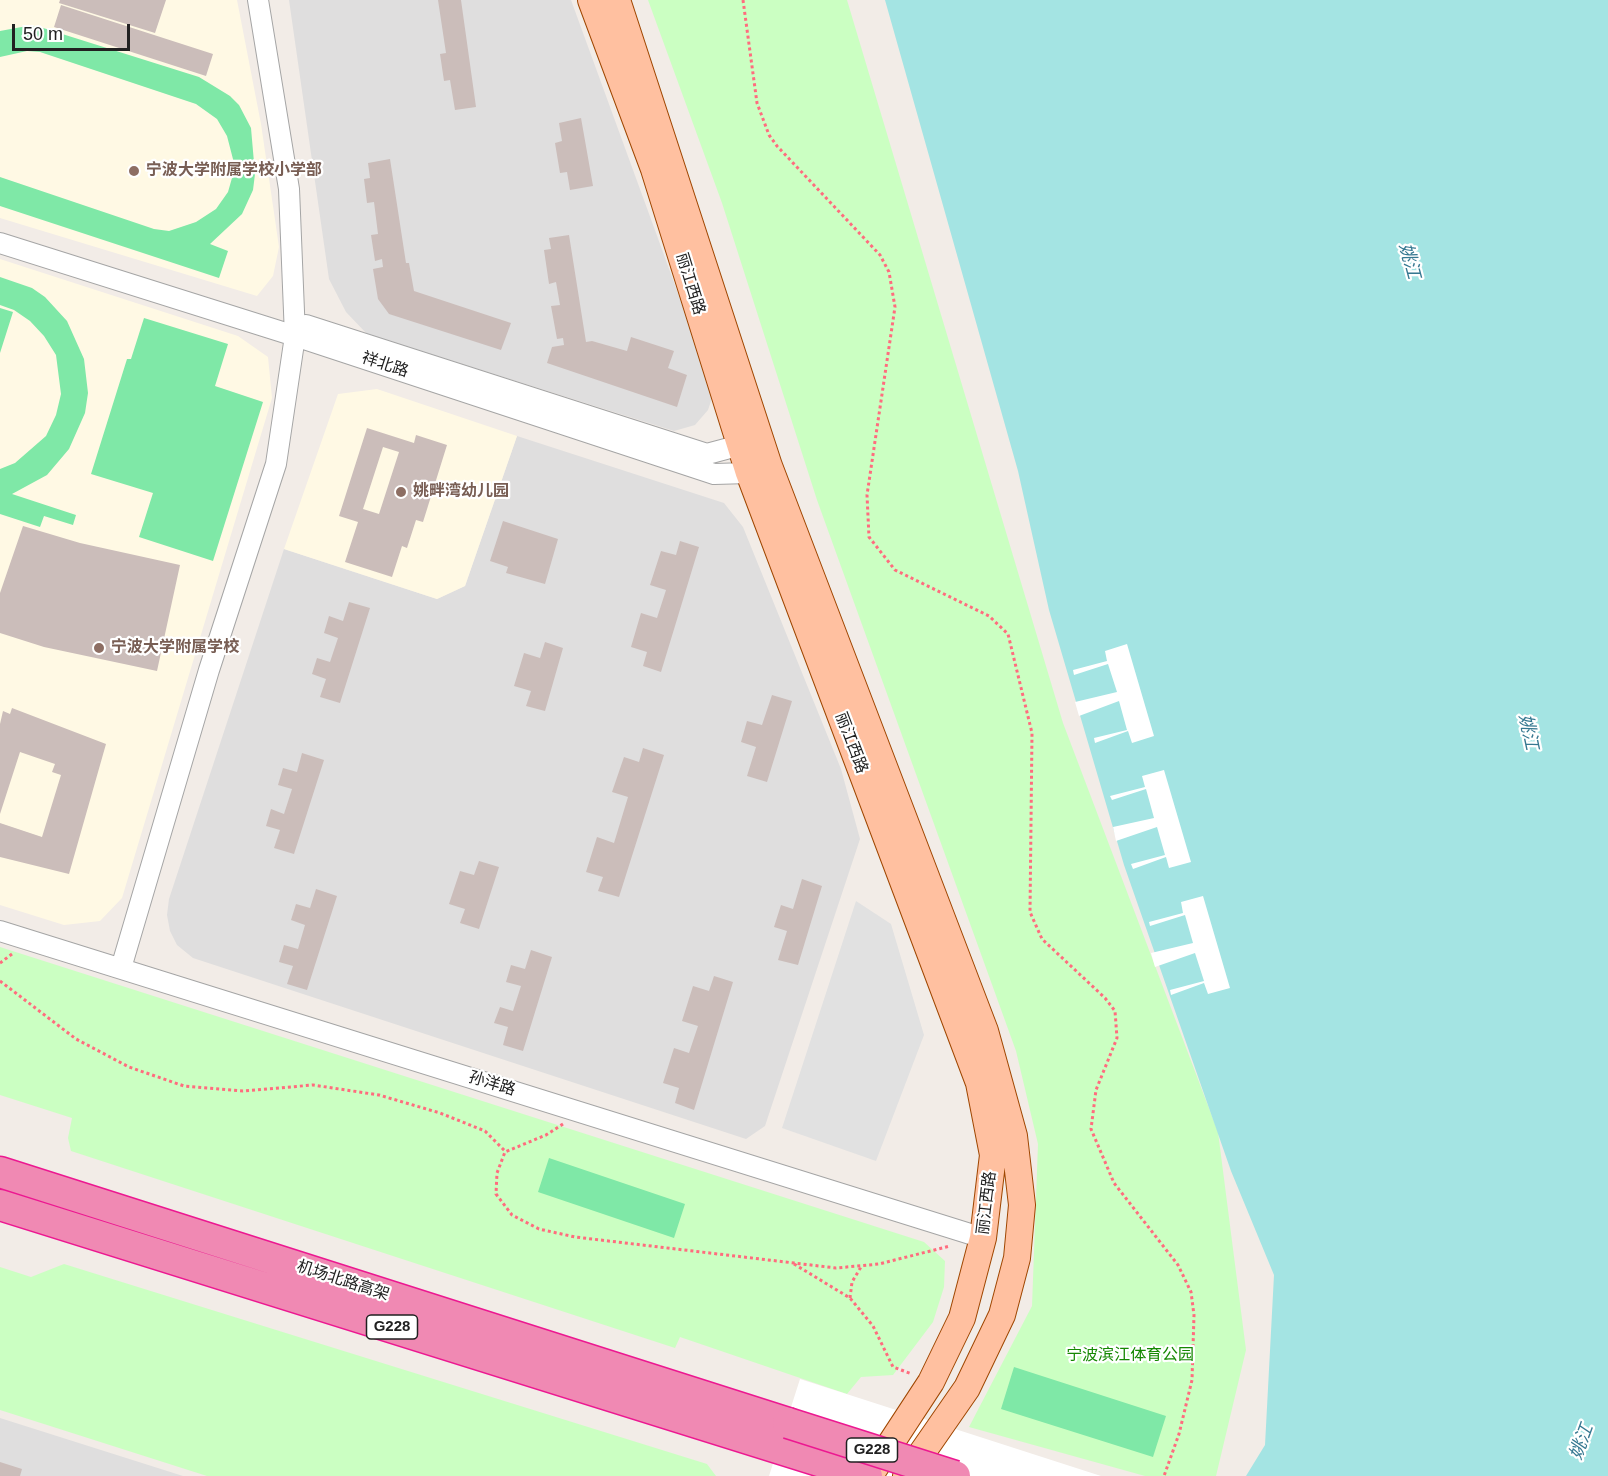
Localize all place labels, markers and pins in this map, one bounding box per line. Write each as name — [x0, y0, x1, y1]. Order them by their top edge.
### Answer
place label: 宁波大学附属学校小学部 — [146, 161, 322, 181]
marker: 宁波大学附属学校小学部 — [127, 164, 141, 178]
place label: 姚畔湾幼儿园 — [413, 482, 509, 502]
marker: 姚畔湾幼儿园 — [394, 485, 408, 499]
place label: 宁波大学附属学校 — [111, 638, 239, 658]
marker: 宁波大学附属学校 — [92, 641, 106, 655]

